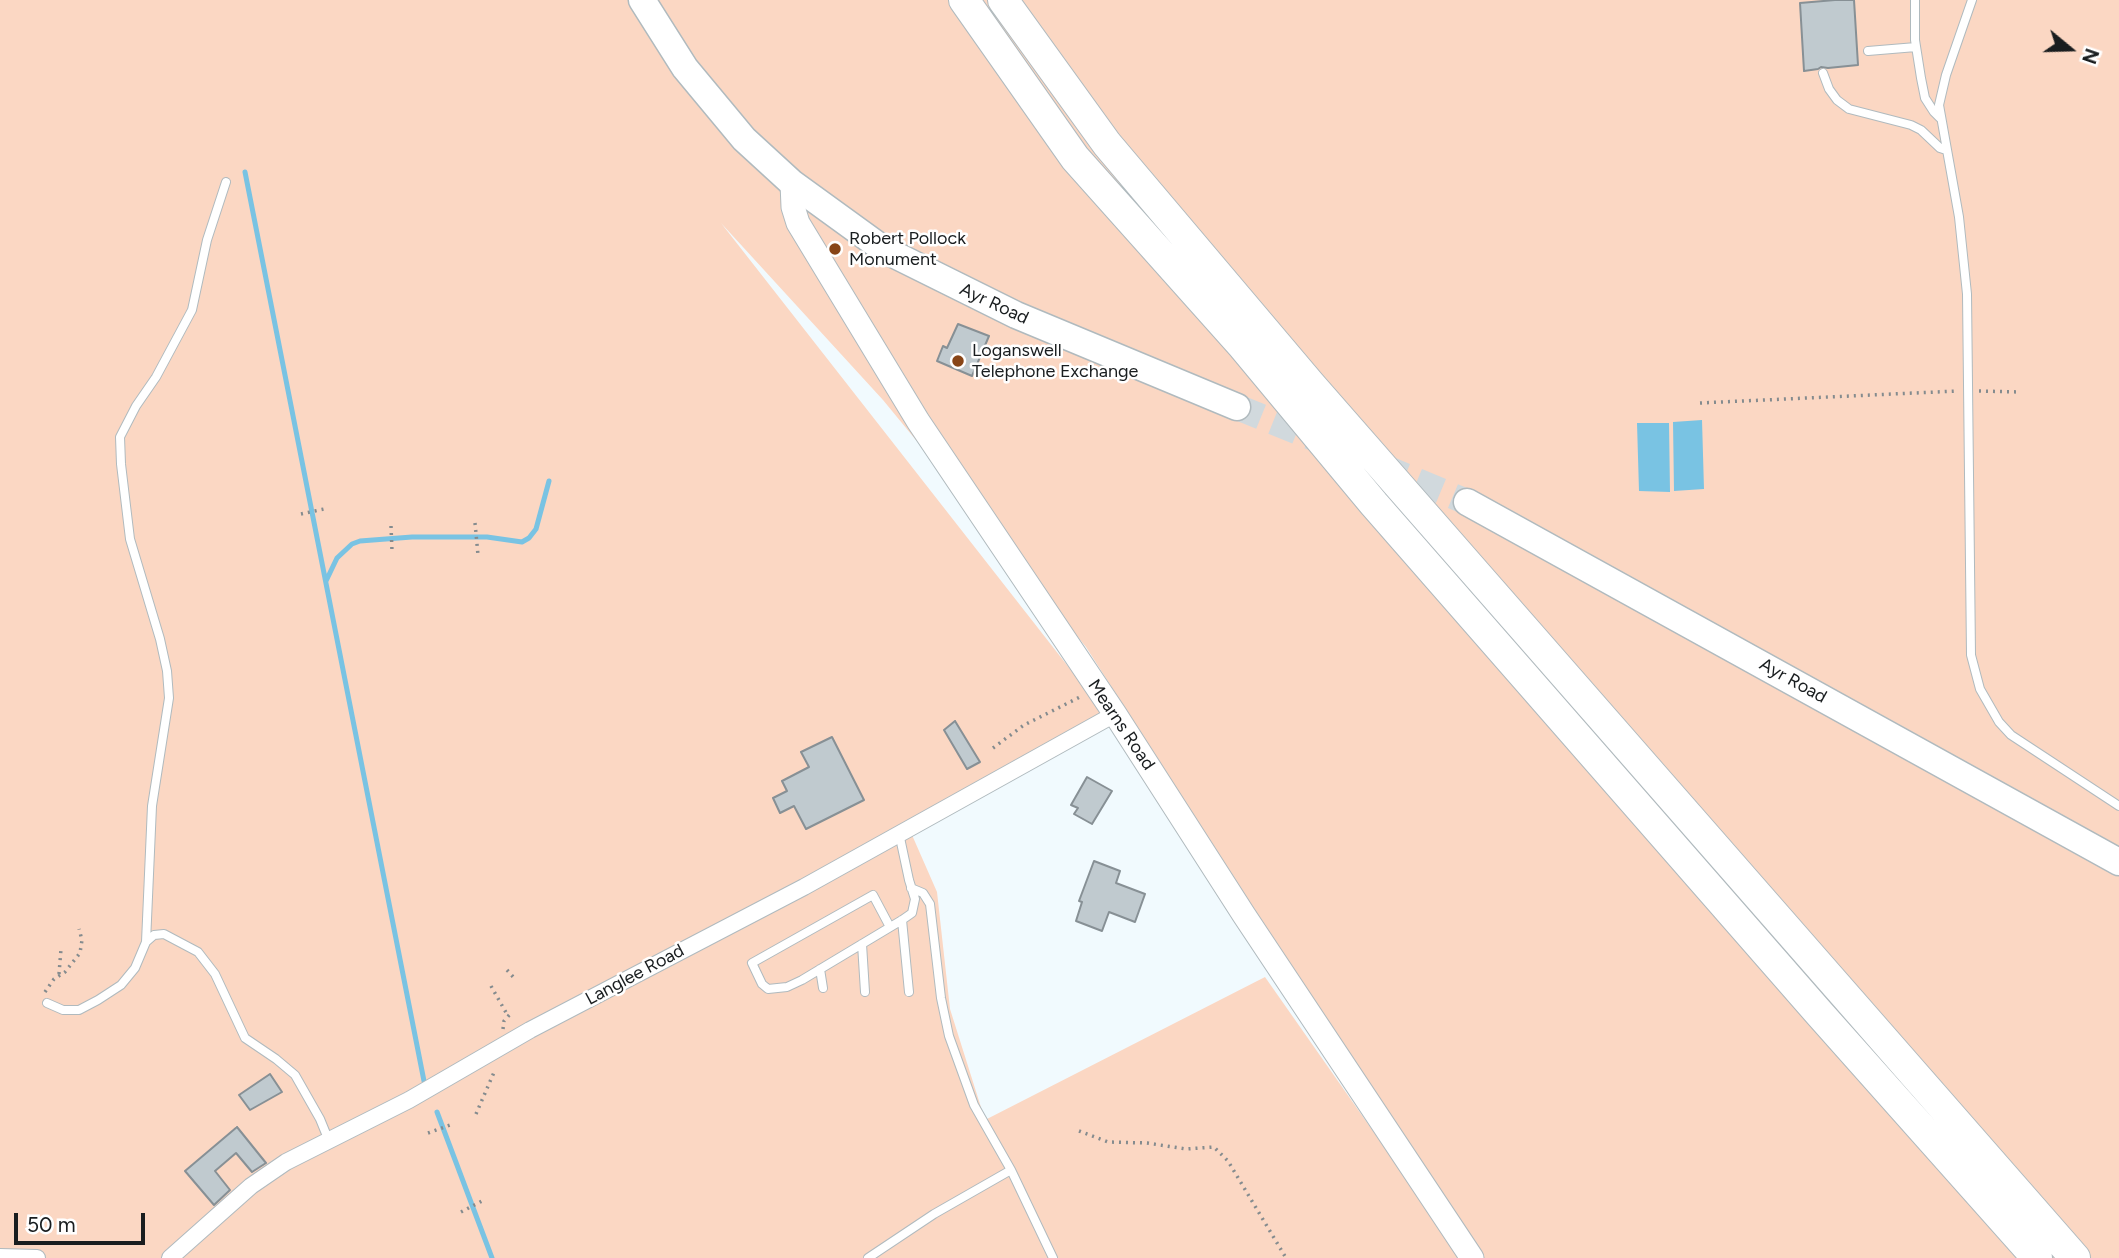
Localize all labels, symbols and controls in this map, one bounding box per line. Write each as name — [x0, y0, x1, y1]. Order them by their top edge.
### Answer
north arrow — [2035, 14, 2105, 84]
text: N — [2077, 45, 2104, 67]
place label: Robert Pollock Monument — [849, 228, 966, 270]
marker: Robert Pollock Monument — [827, 241, 843, 257]
street label: Ayr Road — [956, 279, 1032, 329]
place label: Loganswell Telephone Exchange — [972, 340, 1138, 382]
marker: Loganswell Telephone Exchange — [950, 353, 966, 369]
street label: Ayr Road — [1756, 654, 1830, 708]
street label: Mearns Road — [1083, 676, 1159, 774]
street label: Langlee Road — [582, 940, 688, 1010]
scale bar — [18, 1198, 149, 1242]
text: 50 m — [27, 1212, 76, 1237]

